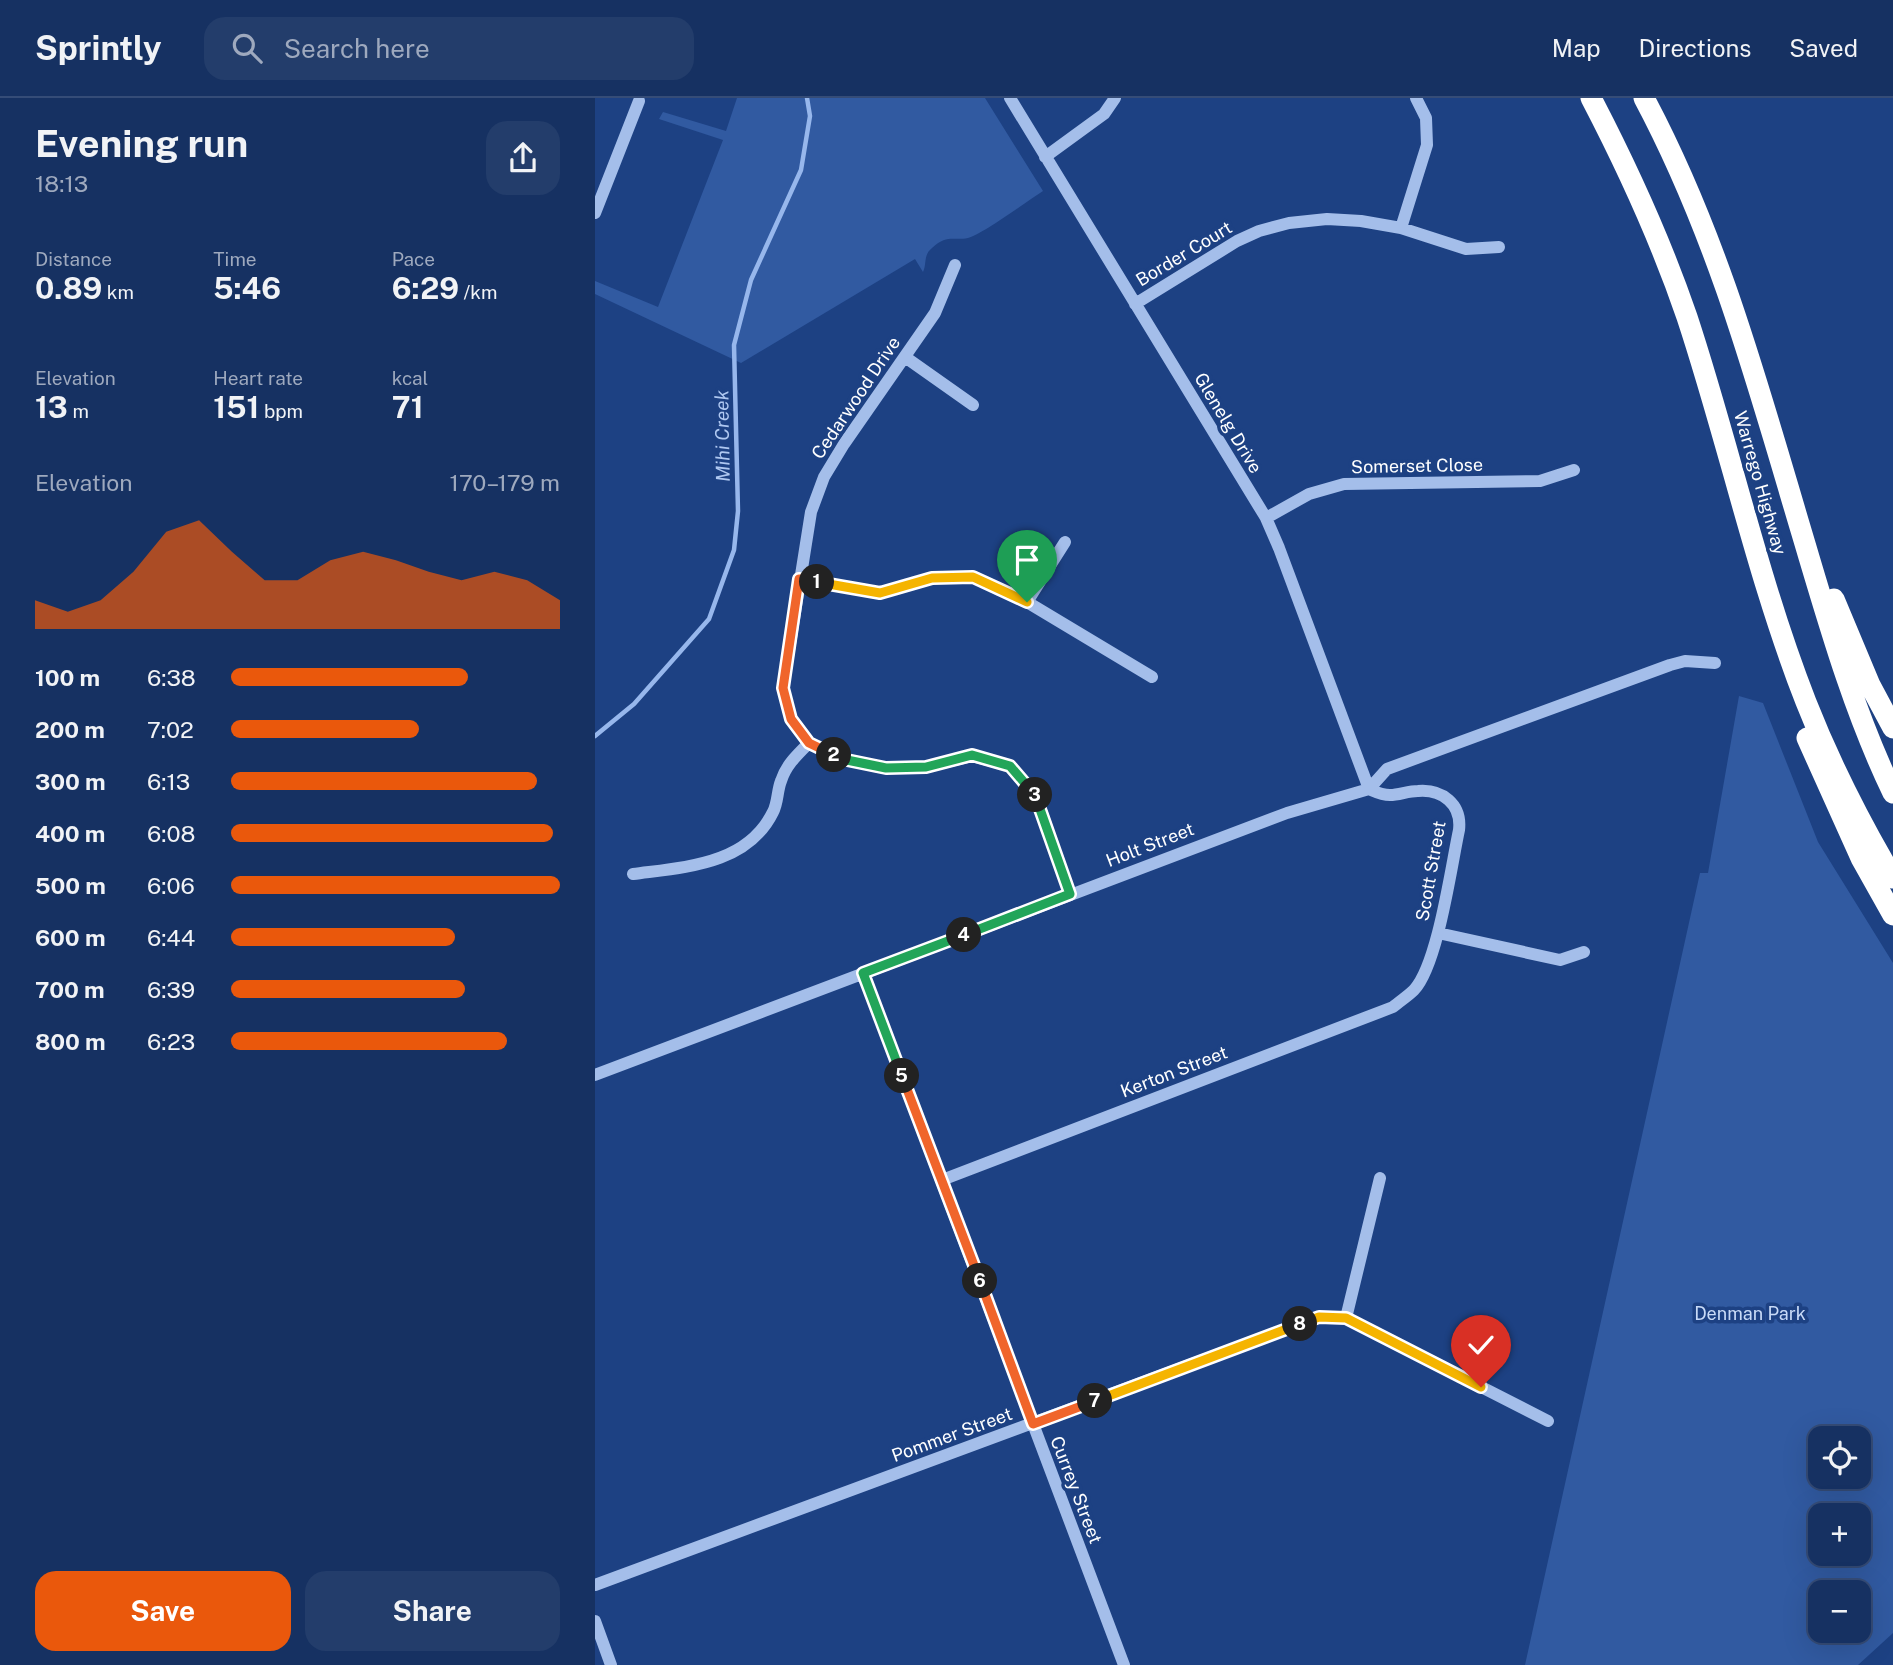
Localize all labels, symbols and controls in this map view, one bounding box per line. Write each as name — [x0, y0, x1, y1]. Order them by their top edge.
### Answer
search box — [204, 17, 694, 80]
text: Sprintly — [35, 29, 162, 67]
icon: search — [228, 29, 266, 67]
text: Search here — [284, 33, 430, 64]
text: Map — [1552, 34, 1601, 62]
text: Directions — [1639, 34, 1751, 62]
text: Saved — [1789, 34, 1858, 62]
text: Evening run — [35, 121, 248, 166]
button: share — [486, 121, 560, 195]
text: 18:13 — [35, 170, 88, 197]
street label: Border Court — [1132, 217, 1236, 290]
text: Distance — [35, 248, 112, 270]
text: Time — [213, 248, 257, 270]
text: Pace — [392, 248, 435, 270]
text: 0.89 — [35, 270, 102, 306]
text: 5:46 — [213, 270, 281, 306]
text: 6:29 — [392, 270, 459, 306]
text: km — [102, 281, 134, 303]
text: /km — [459, 281, 497, 303]
street label: Cedarwood Drive — [807, 333, 904, 463]
text: Elevation — [35, 367, 116, 389]
text: Heart rate — [213, 367, 303, 389]
text: kcal — [392, 367, 428, 389]
street label: Glenelg Drive — [1190, 369, 1267, 477]
text: 13 — [35, 389, 68, 425]
text: 151 — [213, 389, 259, 425]
text: 71 — [392, 389, 424, 425]
water label: Mihi Creek — [710, 389, 734, 482]
text: m — [68, 400, 89, 422]
text: bpm — [259, 400, 303, 422]
street label: Warrego Highway — [1730, 409, 1791, 557]
street label: Somerset Close — [1351, 454, 1483, 477]
text: Elevation — [35, 469, 133, 496]
text: 170–179 m — [450, 469, 560, 496]
pin — [997, 530, 1057, 602]
icon: arrive — [1008, 541, 1046, 579]
pin: 1 — [799, 564, 835, 600]
text: 1 — [812, 570, 821, 592]
text: 100 m — [35, 664, 100, 691]
text: 6:38 — [147, 664, 196, 691]
text: 200 m — [35, 716, 105, 743]
text: 7:02 — [147, 716, 194, 743]
pin: 2 — [817, 738, 851, 772]
text: 2 — [827, 743, 840, 765]
text: 300 m — [35, 768, 106, 795]
text: 6:13 — [147, 768, 190, 795]
pin: 3 — [1017, 778, 1053, 812]
text: 3 — [1028, 783, 1041, 805]
street label: Holt Street — [1103, 818, 1197, 871]
street label: Scott Street — [1411, 819, 1450, 923]
text: 400 m — [35, 820, 105, 847]
text: 6:08 — [147, 820, 195, 847]
text: 500 m — [35, 872, 106, 899]
text: 6:06 — [147, 872, 195, 899]
pin: 4 — [947, 918, 981, 952]
text: 4 — [957, 923, 970, 945]
text: 600 m — [35, 924, 105, 951]
text: 6:44 — [147, 924, 195, 951]
text: 700 m — [35, 976, 105, 1003]
text: 6:39 — [147, 976, 195, 1003]
text: 800 m — [35, 1028, 106, 1055]
text: 6:23 — [147, 1028, 195, 1055]
street label: Kerton Street — [1117, 1041, 1230, 1102]
pin: 5 — [885, 1058, 919, 1094]
text: 5 — [895, 1064, 908, 1086]
pin: 6 — [963, 1264, 997, 1298]
text: 6 — [973, 1269, 986, 1291]
park label: Denman Park — [1694, 1303, 1806, 1324]
pin: 8 — [1283, 1306, 1317, 1342]
text: 8 — [1293, 1312, 1306, 1334]
pin — [1451, 1315, 1511, 1387]
icon: check — [1462, 1326, 1500, 1364]
pin: 7 — [1077, 1384, 1113, 1418]
text: 7 — [1089, 1389, 1100, 1411]
street label: Pommer Street — [889, 1403, 1015, 1466]
map controls — [1808, 1426, 1871, 1643]
button: locate — [1808, 1426, 1871, 1489]
street label: Currey Street — [1046, 1433, 1107, 1547]
button: + — [1808, 1503, 1871, 1566]
button: Save — [35, 1571, 291, 1651]
button: Share — [305, 1571, 560, 1651]
button: − — [1808, 1580, 1871, 1643]

